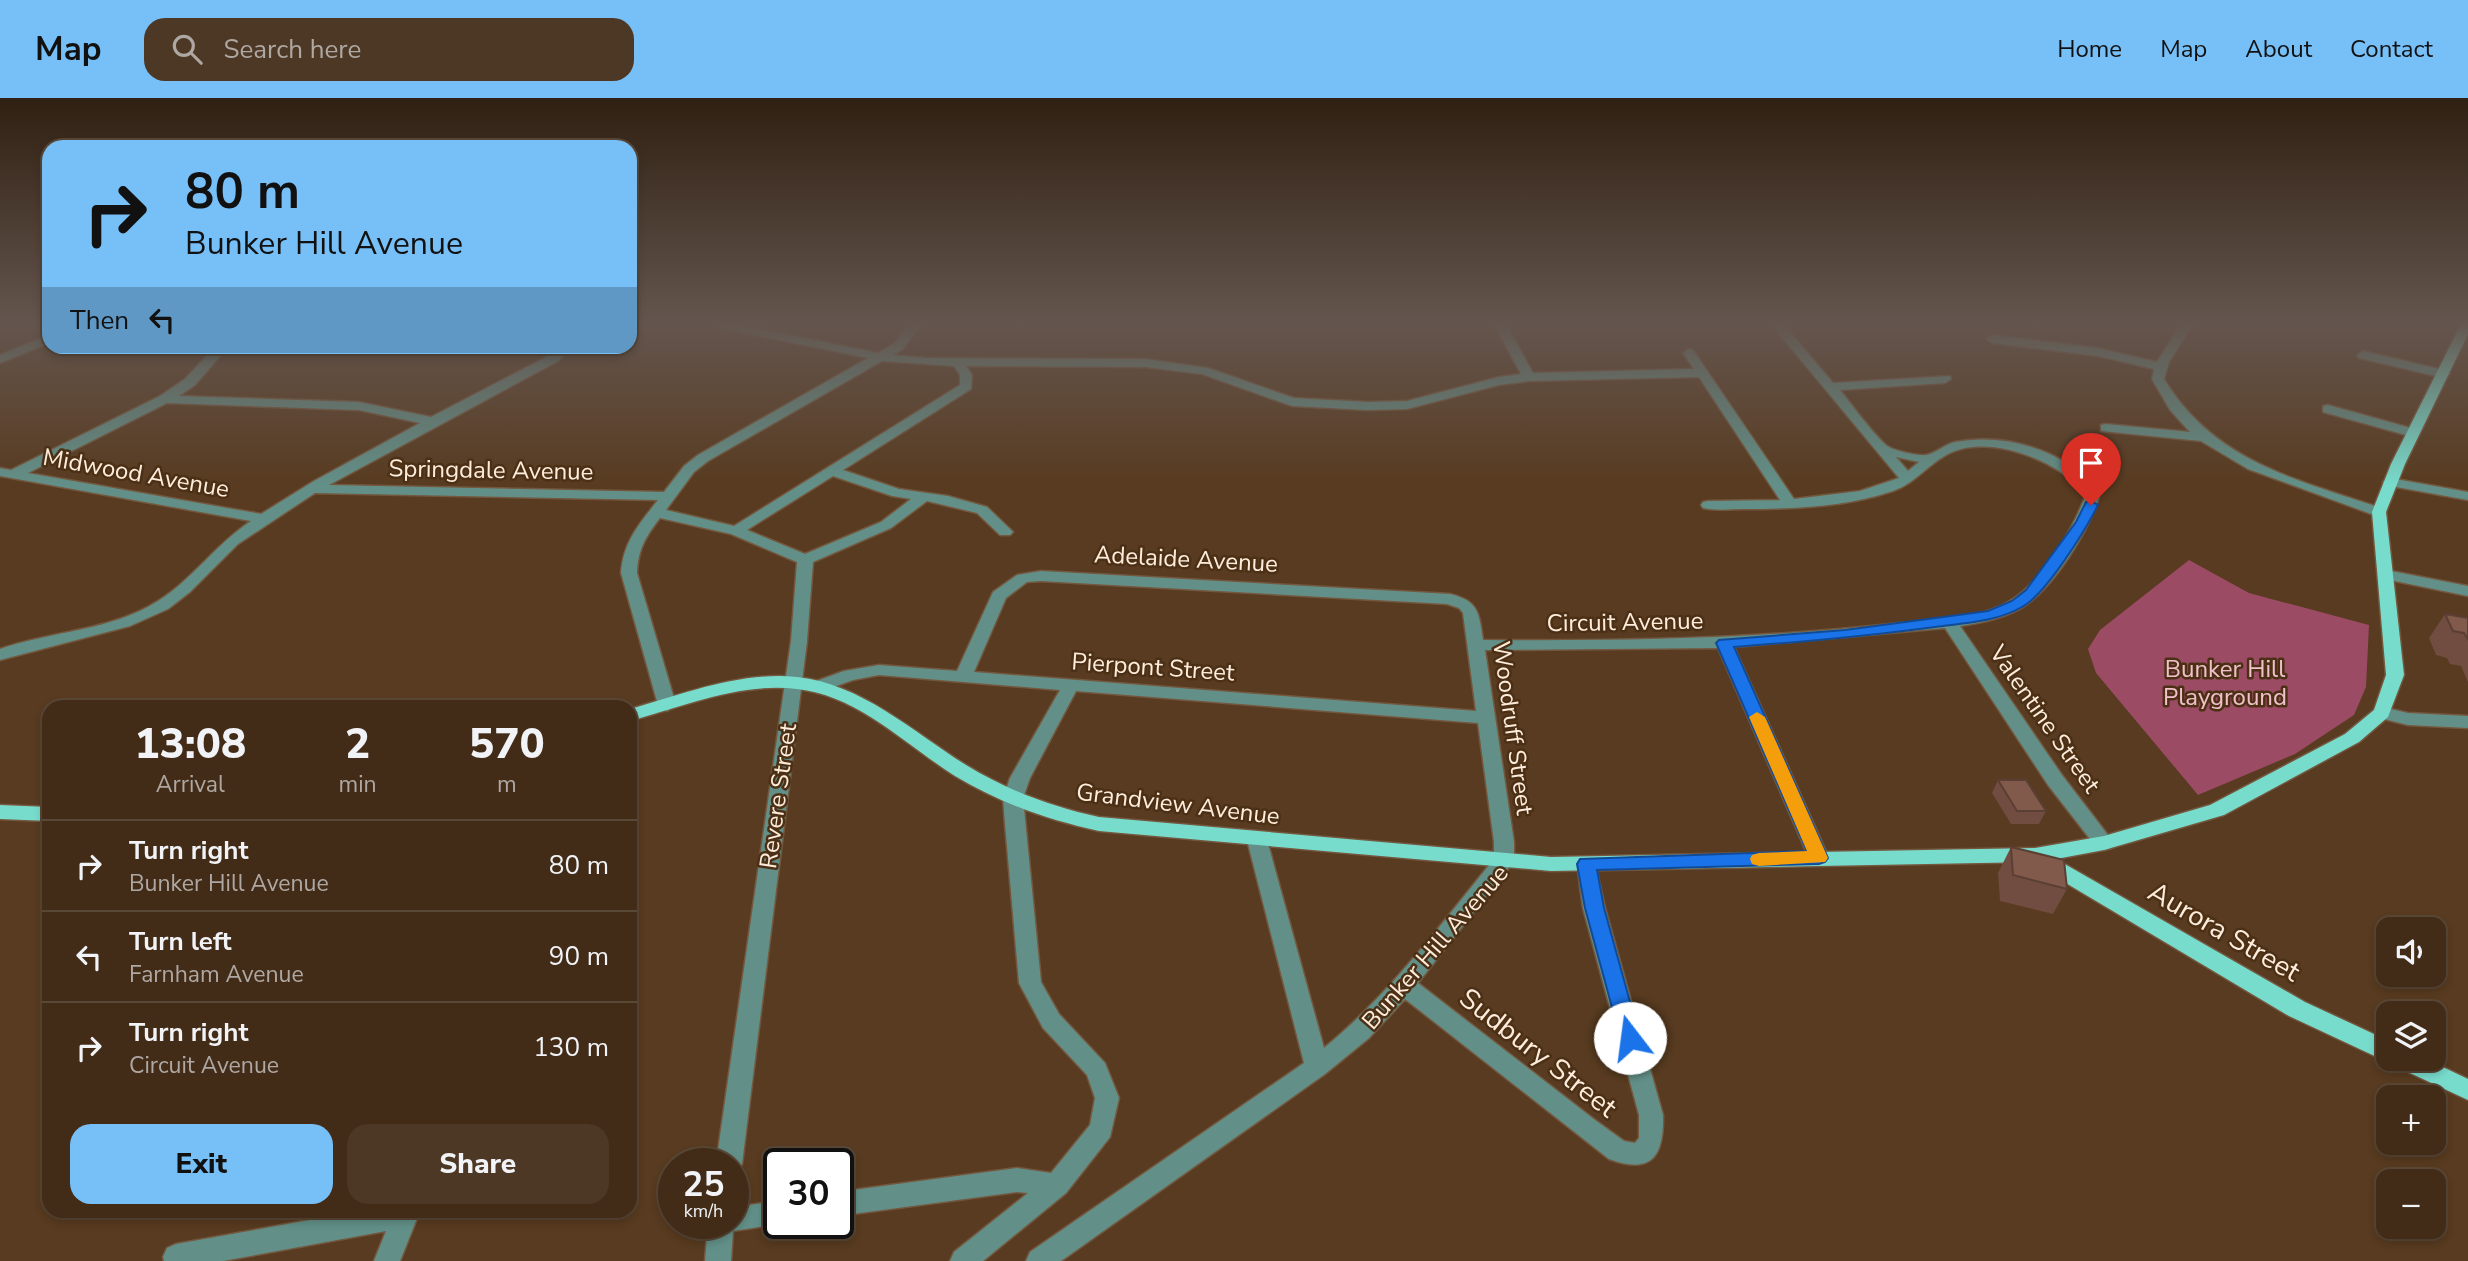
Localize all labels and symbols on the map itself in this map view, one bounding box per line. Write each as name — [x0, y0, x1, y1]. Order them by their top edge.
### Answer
pin — [2061, 433, 2121, 505]
street label: Midwood Avenue — [40, 441, 232, 505]
street label: Springdale Avenue — [388, 452, 594, 488]
street label: Adelaide Avenue — [1093, 538, 1279, 580]
street label: Circuit Avenue — [1546, 605, 1704, 639]
street label: Valentine Street — [1982, 638, 2108, 800]
street label: Woodruff Street — [1485, 639, 1541, 817]
street label: Pierpont Street — [1071, 645, 1236, 689]
park label: Bunker Hill Playground — [2163, 653, 2287, 713]
street label: Revere Street — [752, 721, 804, 871]
street label: Grandview Avenue — [1074, 776, 1282, 832]
street label: Bunker Hill Avenue — [1355, 858, 1515, 1036]
street label: Aurora Street — [2141, 873, 2307, 991]
street label: Sudbury Street — [1451, 979, 1625, 1127]
position arrow — [1593, 1001, 1667, 1075]
speed limit sign: 30 — [763, 1148, 854, 1239]

